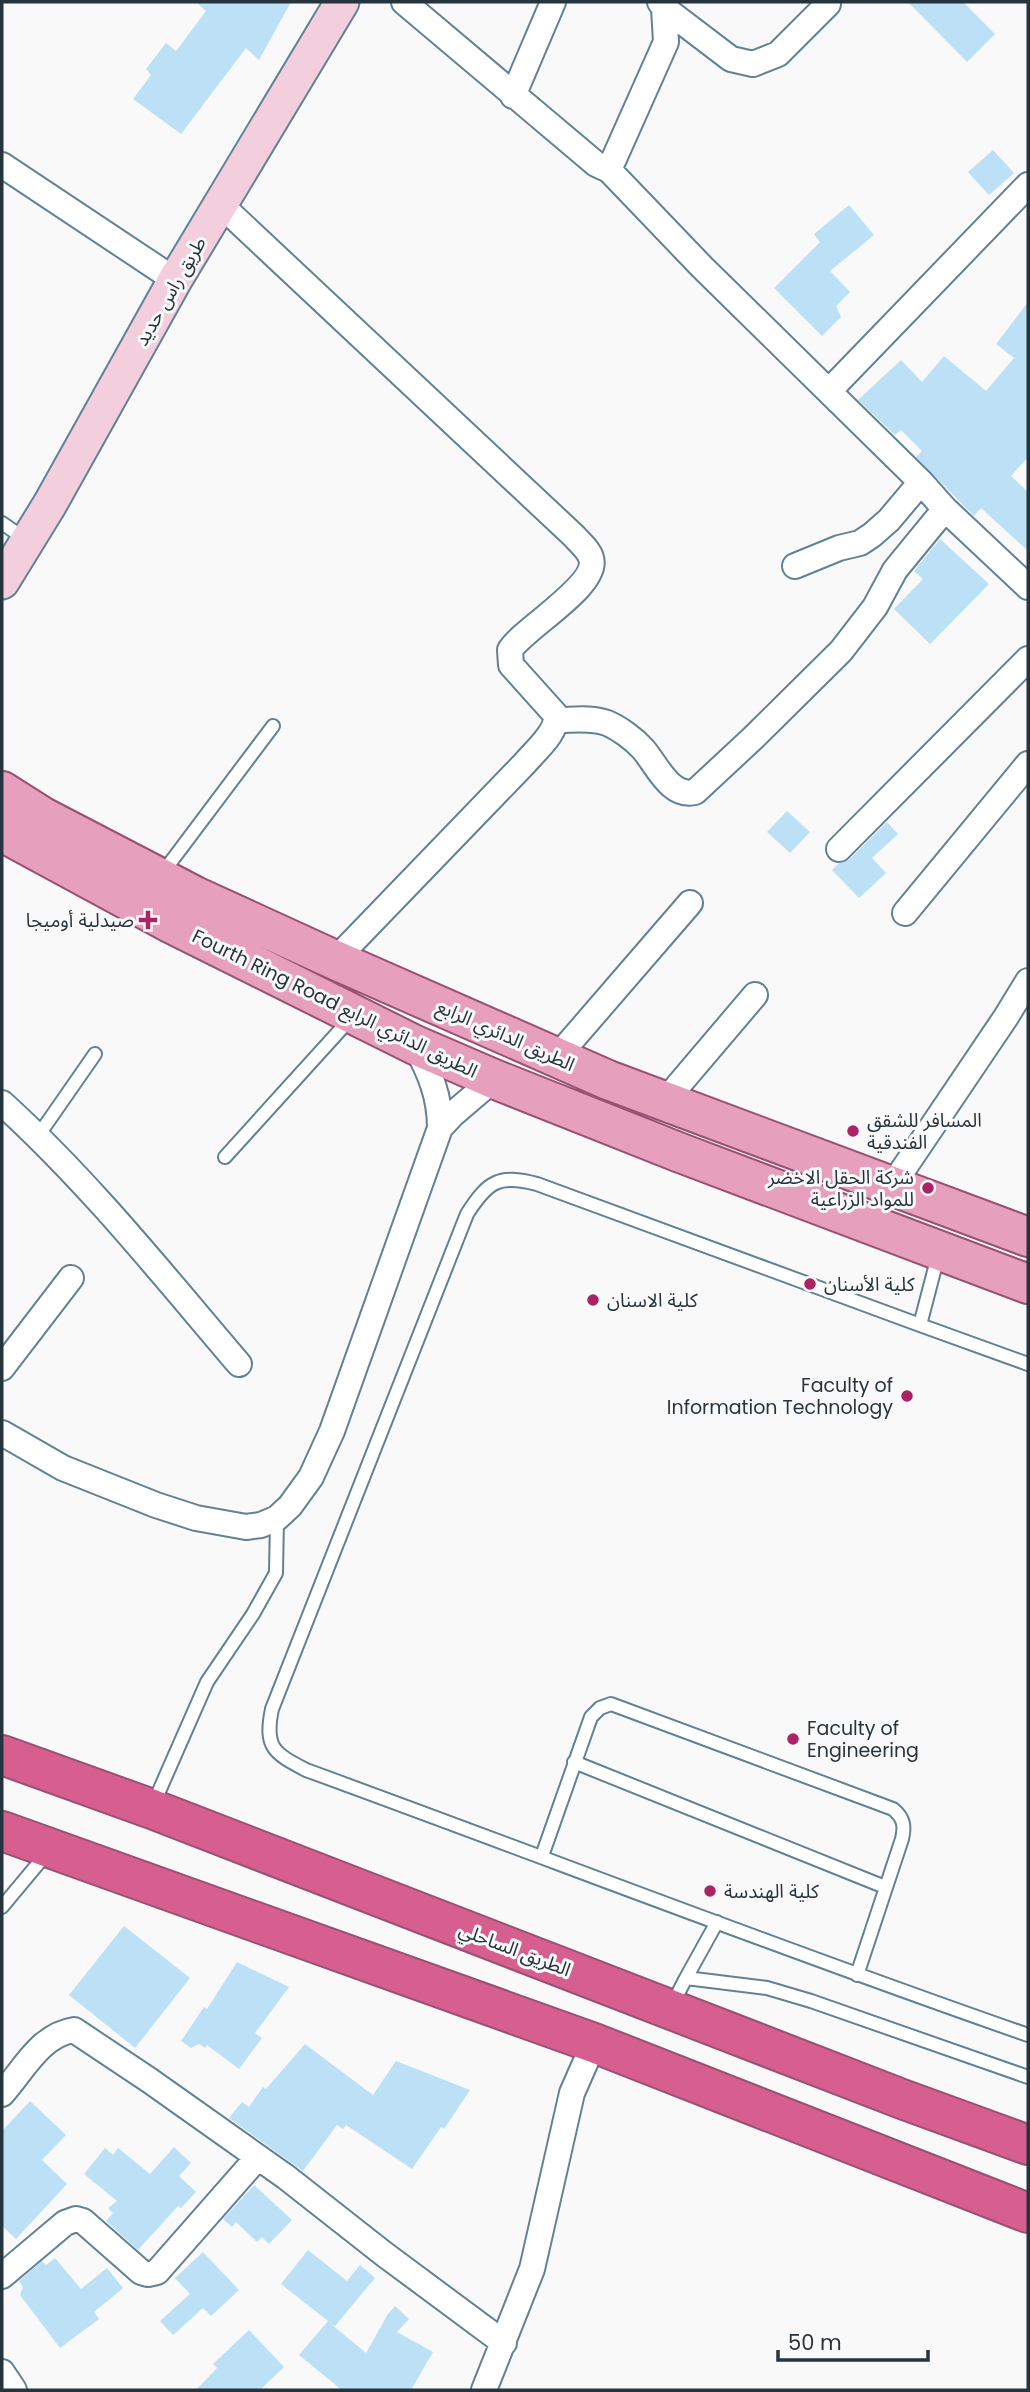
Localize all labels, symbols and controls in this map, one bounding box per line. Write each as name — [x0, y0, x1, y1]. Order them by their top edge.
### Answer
street label: طريق راس حديد — [128, 232, 213, 351]
place label: صيدلية أوميجا — [26, 907, 134, 934]
marker: صيدلية أوميجا — [140, 912, 156, 928]
street label: Fourth Ring Road الطريق الدائري الرابع — [187, 922, 482, 1086]
street label: الطريق الدائري الرابع — [432, 993, 579, 1079]
place label: المسافر للشقق الفندقية — [867, 1107, 982, 1156]
marker: المسافر للشقق الفندقية — [845, 1123, 861, 1139]
place label: شركة الحقل الاخضر للمواد الزراعية — [767, 1164, 914, 1213]
marker: شركة الحقل الاخضر للمواد الزراعية — [920, 1180, 936, 1196]
place label: كلية الأسنان — [824, 1271, 916, 1298]
marker: كلية الأسنان — [802, 1276, 818, 1292]
place label: كلية الاسنان — [607, 1287, 699, 1314]
marker: كلية الاسنان — [585, 1292, 601, 1308]
place label: Faculty of Information Technology — [667, 1372, 893, 1421]
marker: Faculty of Information Technology — [899, 1388, 915, 1404]
place label: Faculty of Engineering — [807, 1715, 919, 1764]
marker: Faculty of Engineering — [785, 1731, 801, 1747]
place label: كلية الهندسة — [724, 1878, 820, 1905]
marker: كلية الهندسة — [702, 1883, 718, 1899]
street label: الطريق الساحلي — [454, 1916, 575, 1985]
scale bar — [778, 2318, 928, 2362]
text: 50 m — [788, 2328, 842, 2357]

